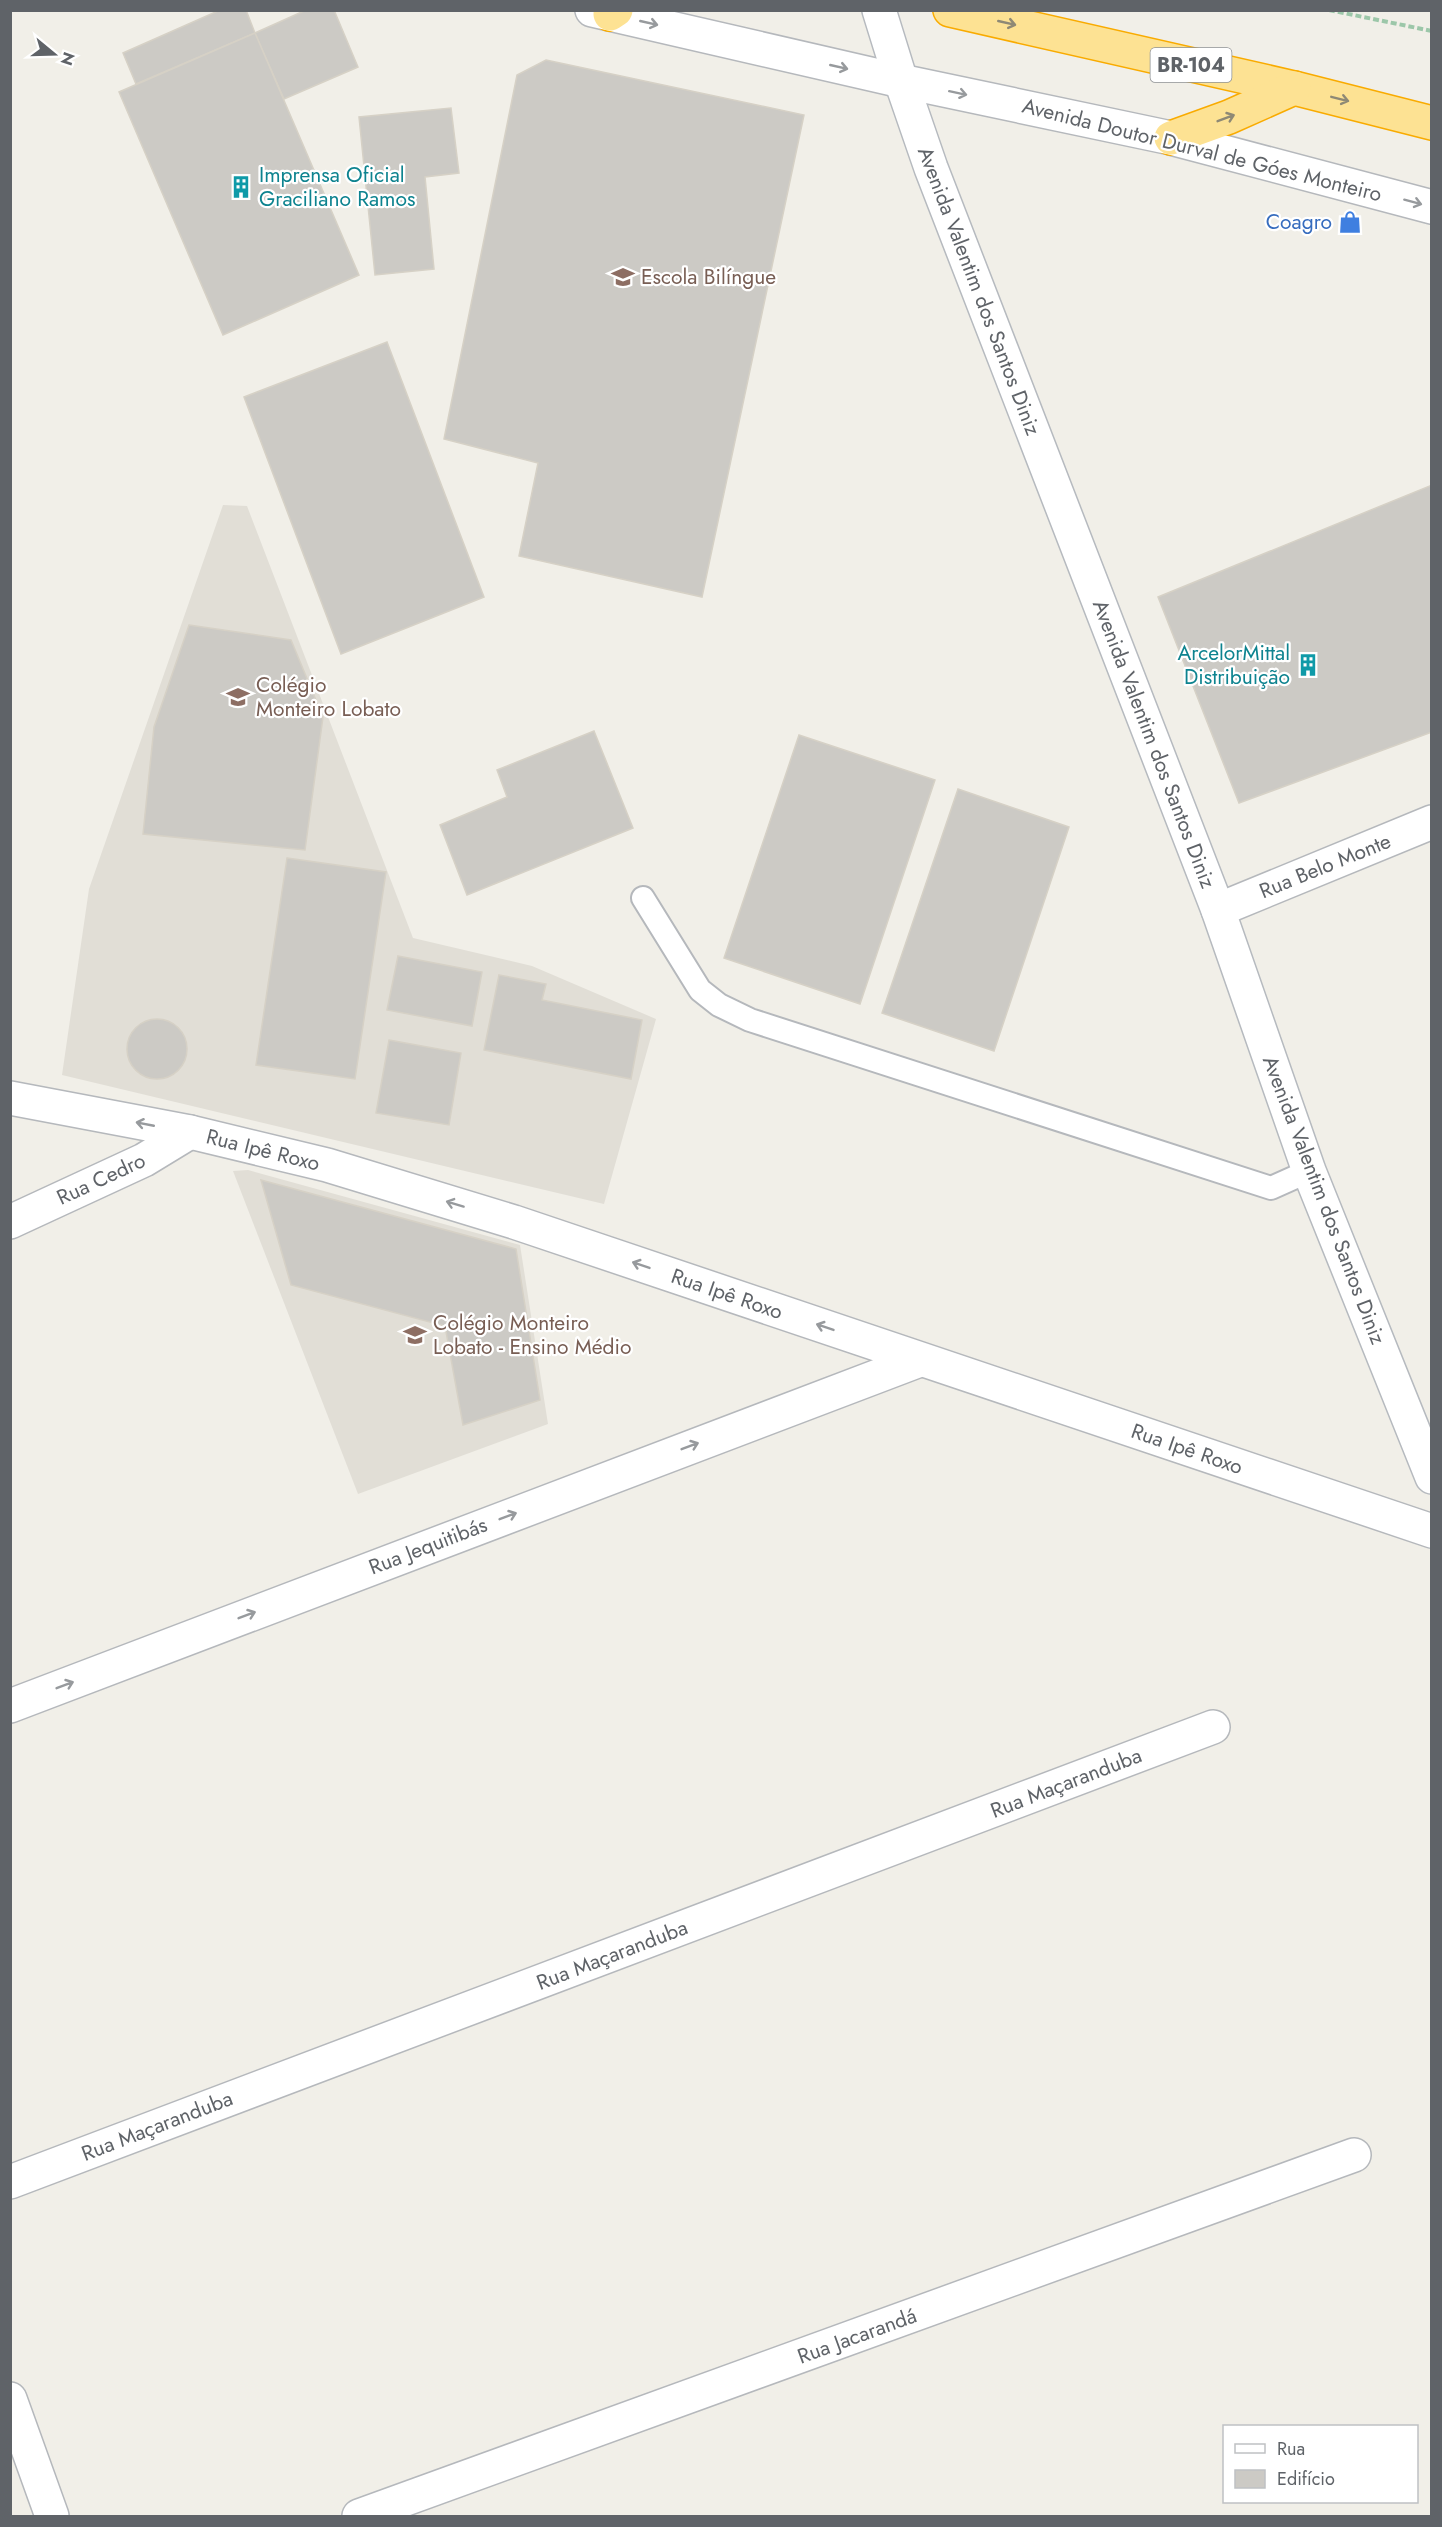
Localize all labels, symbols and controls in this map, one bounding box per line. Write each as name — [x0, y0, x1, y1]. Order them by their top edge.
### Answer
one-way arrow — [639, 18, 658, 30]
one-way arrow — [997, 18, 1016, 30]
north arrow — [24, 24, 84, 84]
road number: BR-104 — [1150, 48, 1232, 82]
text: N — [55, 49, 81, 68]
one-way arrow — [829, 62, 848, 73]
one-way arrow — [948, 88, 967, 99]
street label: Avenida Doutor Durval de Góes Monteiro — [1019, 91, 1385, 209]
one-way arrow — [1330, 94, 1349, 106]
one-way arrow — [1216, 112, 1235, 123]
street label: Avenida Valentim dos Santos Diniz — [910, 142, 1048, 440]
place label: Imprensa Oficial Graciliano Ramos — [259, 160, 415, 214]
building icon: Imprensa Oficial Graciliano Ramos — [228, 174, 254, 200]
one-way arrow — [1403, 196, 1422, 208]
place label: Coagro — [1266, 207, 1332, 237]
shop icon: Coagro — [1337, 209, 1363, 235]
place label: Escola Bilíngue — [641, 262, 776, 292]
school or university icon: Escola Bilíngue — [610, 264, 636, 290]
street label: Avenida Valentim dos Santos Diniz — [1085, 595, 1223, 893]
place label: ArcelorMittal Distribuição — [1177, 638, 1290, 692]
building icon: ArcelorMittal Distribuição — [1295, 652, 1321, 678]
place label: Colégio Monteiro Lobato — [256, 670, 401, 724]
school or university icon: Colégio Monteiro Lobato — [225, 684, 251, 710]
street label: Rua Belo Monte — [1255, 826, 1396, 906]
street label: Avenida Valentim dos Santos Diniz — [1255, 1051, 1393, 1349]
one-way arrow — [135, 1118, 155, 1129]
street label: Rua Ipê Roxo — [203, 1121, 323, 1179]
street label: Rua Cedro — [52, 1145, 150, 1213]
one-way arrow — [446, 1198, 465, 1209]
one-way arrow — [632, 1258, 650, 1269]
street label: Rua Ipê Roxo — [667, 1261, 787, 1327]
place label: Colégio Monteiro Lobato - Ensino Médio — [433, 1308, 632, 1362]
one-way arrow — [816, 1321, 835, 1332]
school or university icon: Colégio Monteiro Lobato - Ensino Médio — [402, 1322, 428, 1348]
street label: Rua Ipê Roxo — [1127, 1416, 1247, 1482]
one-way arrow — [680, 1440, 699, 1451]
street label: Rua Jequitibás — [364, 1510, 492, 1582]
one-way arrow — [498, 1510, 517, 1521]
one-way arrow — [238, 1609, 256, 1620]
one-way arrow — [55, 1679, 74, 1690]
street label: Rua Maçaranduba — [986, 1740, 1146, 1826]
street label: Rua Maçaranduba — [532, 1912, 692, 1998]
street label: Rua Maçaranduba — [77, 2083, 237, 2169]
street label: Rua Jacarandá — [793, 2301, 921, 2371]
legend — [1223, 2425, 1418, 2503]
text: Rua — [1277, 2436, 1305, 2462]
text: Edifício — [1277, 2466, 1335, 2492]

